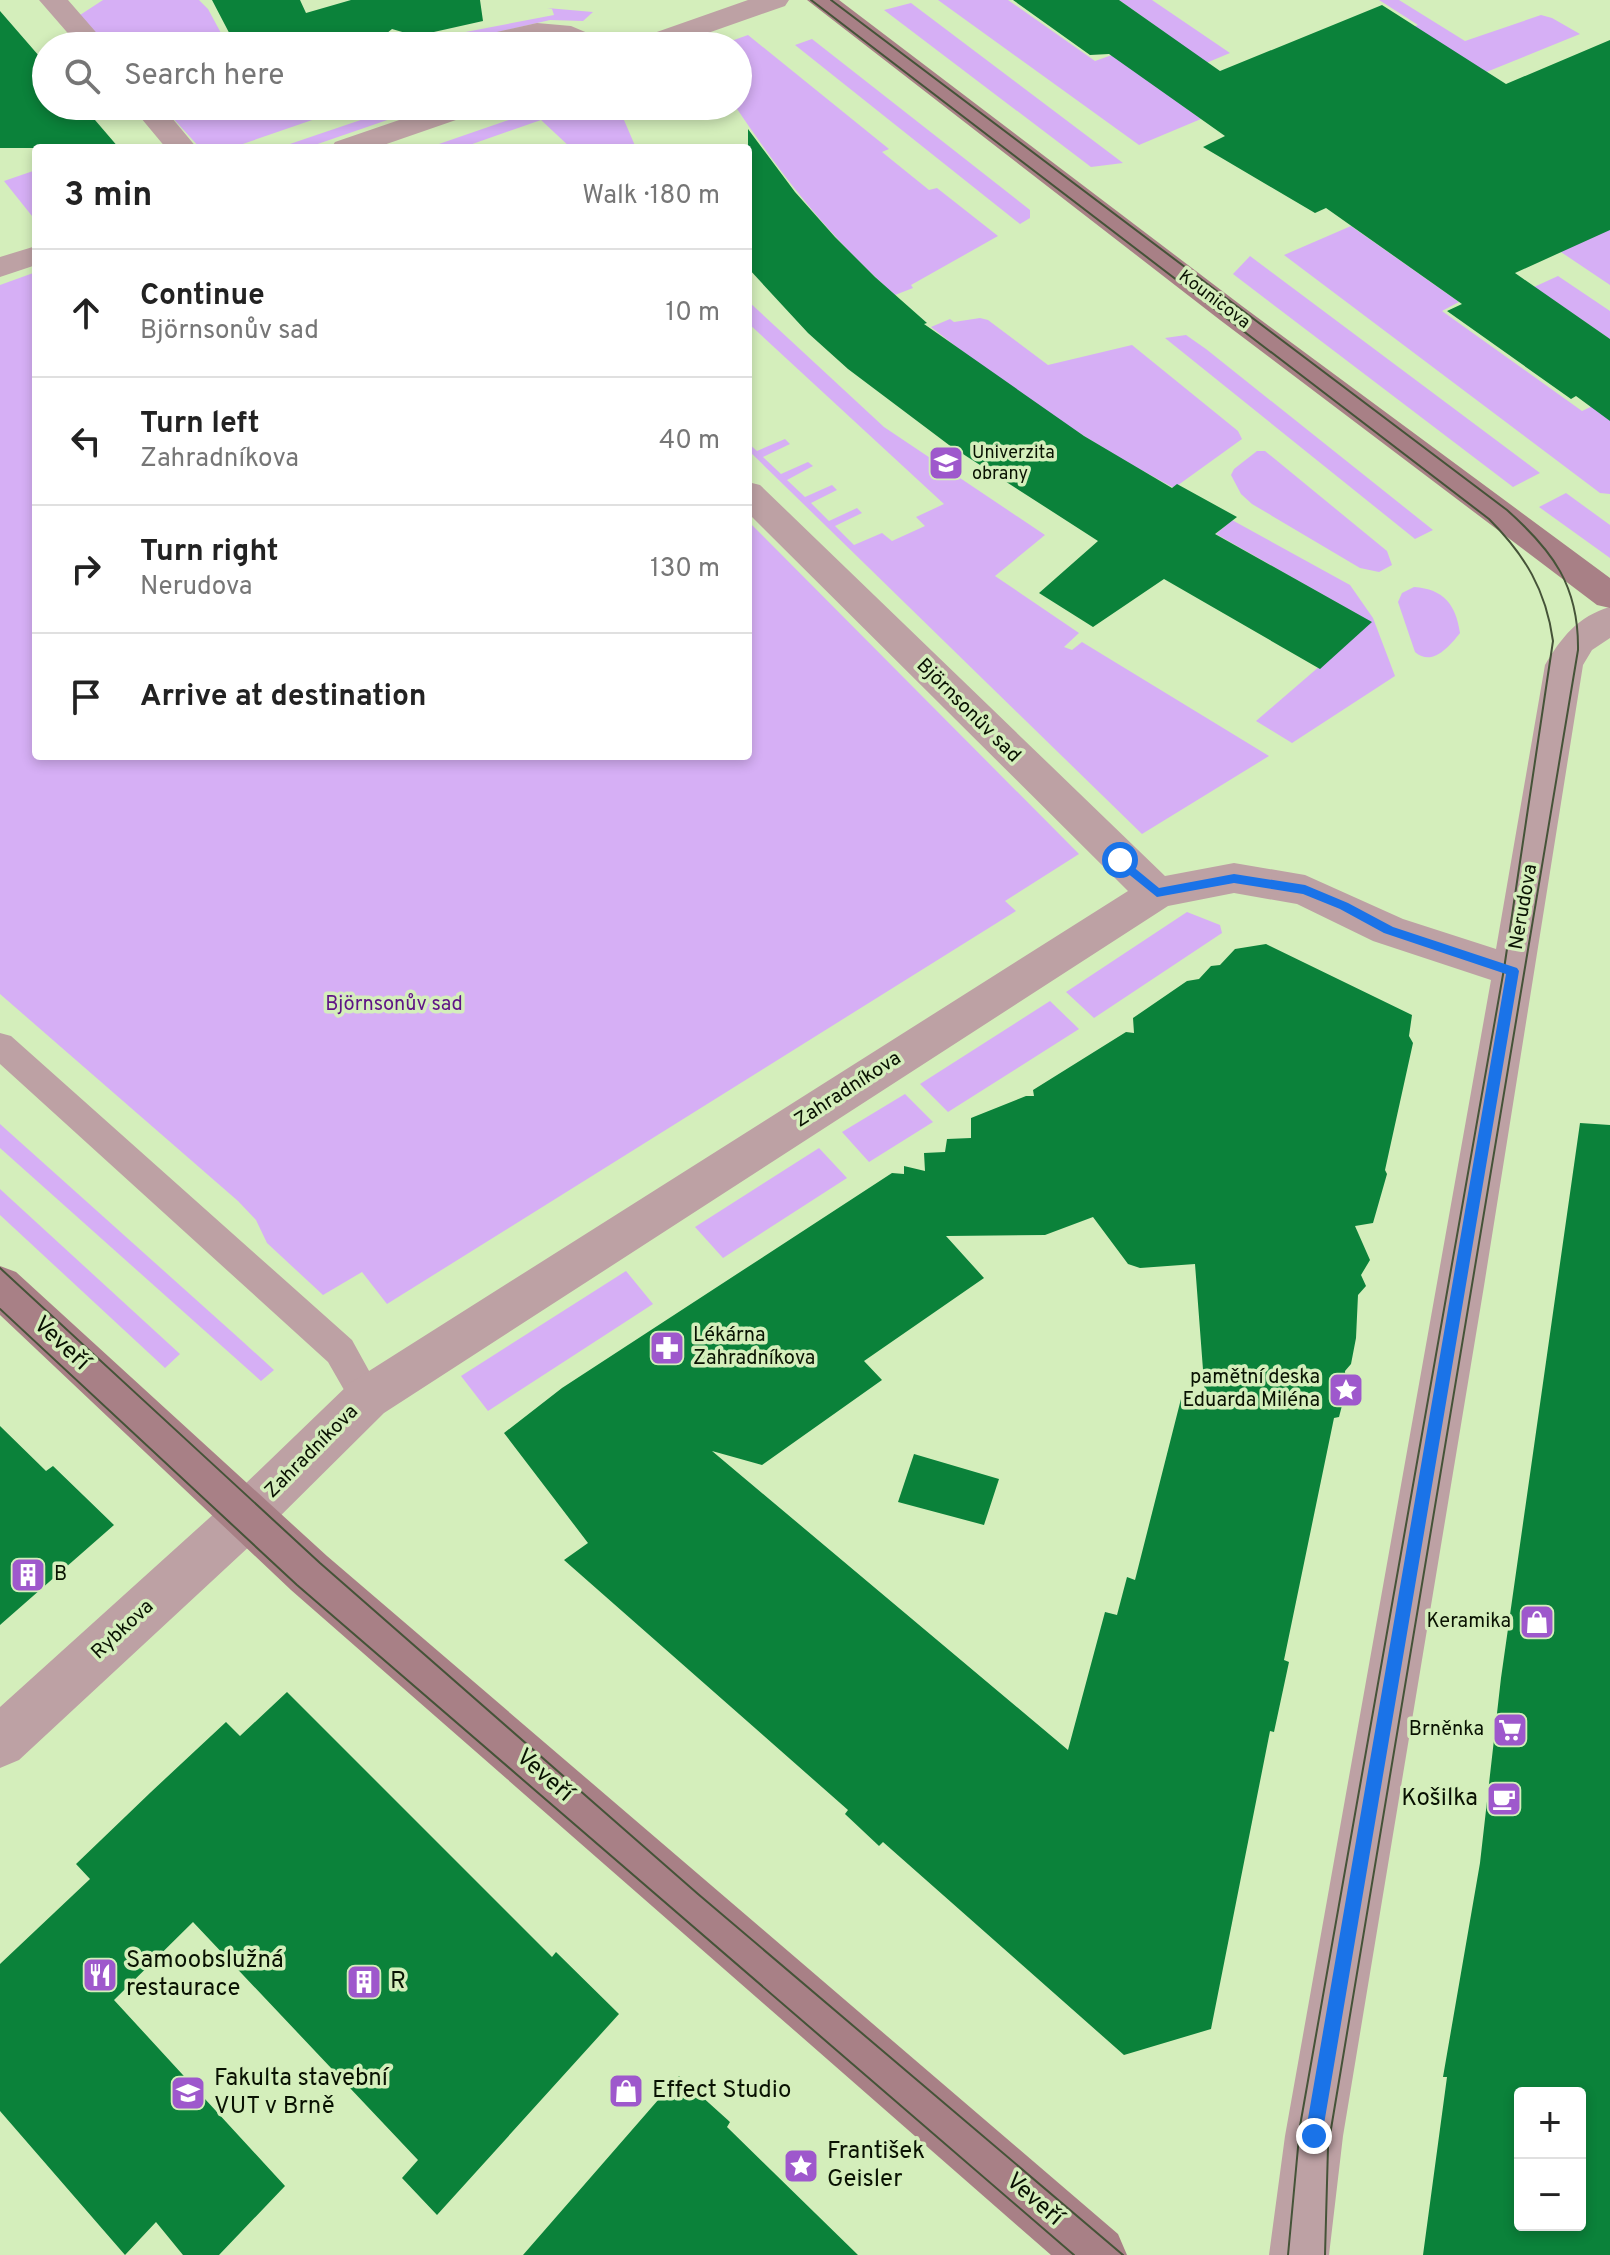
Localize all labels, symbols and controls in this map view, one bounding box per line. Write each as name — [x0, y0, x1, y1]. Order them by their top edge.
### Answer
search box — [32, 32, 752, 120]
icon: search — [60, 54, 104, 98]
text: Search here — [124, 58, 284, 95]
text: 3 min — [64, 175, 152, 218]
text: Walk · 180 m — [582, 180, 720, 213]
street label: Kounicova — [1174, 266, 1254, 334]
text: Continue — [140, 278, 265, 315]
icon: ahead — [64, 291, 108, 335]
text: 10 m — [665, 297, 720, 330]
text: Björnsonův sad — [140, 315, 319, 348]
text: Turn left — [140, 406, 260, 443]
icon: left — [64, 419, 108, 463]
text: 40 m — [659, 425, 720, 458]
place label: Univerzita obrany — [972, 442, 1055, 486]
text: Zahradníkova — [140, 443, 299, 476]
school or university icon: Univerzita obrany — [927, 444, 965, 482]
text: Turn right — [140, 534, 278, 571]
icon: right — [64, 547, 108, 591]
text: 130 m — [650, 553, 720, 586]
text: Nerudova — [140, 571, 253, 604]
street label: Björnsonův sad — [910, 653, 1026, 769]
icon: arrive — [64, 675, 108, 719]
text: Arrive at destination — [140, 679, 426, 716]
route start — [1102, 842, 1138, 878]
street label: Nerudova — [1504, 862, 1544, 952]
park label: Björnsonův sad — [325, 992, 463, 1018]
street label: Zahradníkova — [790, 1046, 906, 1134]
street label: Veveří — [26, 1310, 97, 1379]
place label: Lékárna Zahradníkova — [693, 1323, 815, 1372]
pharmacy icon: Lékárna Zahradníkova — [648, 1329, 686, 1367]
place label: pamětní deska Eduarda Miléna — [1183, 1365, 1320, 1414]
place icon: pamětní deska Eduarda Miléna — [1327, 1371, 1365, 1409]
street label: Zahradníkova — [260, 1400, 364, 1504]
building icon: B — [9, 1556, 47, 1594]
place label: B — [54, 1562, 67, 1588]
street label: Rybkova — [86, 1595, 160, 1665]
shop icon: Keramika — [1518, 1603, 1556, 1641]
place label: Keramika — [1427, 1609, 1511, 1635]
supermarket icon: Brněnka — [1491, 1711, 1529, 1749]
place label: Brněnka — [1409, 1717, 1484, 1743]
street label: Veveří — [509, 1743, 580, 1810]
cafe icon: Košilka — [1485, 1780, 1523, 1818]
place label: Košilka — [1401, 1784, 1478, 1814]
place label: Samoobslužná restaurace — [126, 1946, 284, 2004]
restaurant icon: Samoobslužná restaurace — [81, 1956, 119, 1994]
building icon: R — [345, 1963, 383, 2001]
place label: R — [390, 1967, 406, 1997]
place label: Fakulta stavební VUT v Brně — [214, 2064, 390, 2122]
shop icon: Effect Studio — [607, 2072, 645, 2110]
school or university icon: Fakulta stavební VUT v Brně — [169, 2074, 207, 2112]
place label: Effect Studio — [652, 2076, 791, 2106]
map controls — [1514, 2087, 1586, 2231]
button: + — [1514, 2087, 1586, 2159]
route end — [1296, 2118, 1332, 2154]
place label: František Geisler — [827, 2137, 925, 2195]
place icon: František Geisler — [782, 2147, 820, 2185]
button: − — [1514, 2159, 1586, 2231]
street label: Veveří — [999, 2167, 1070, 2234]

